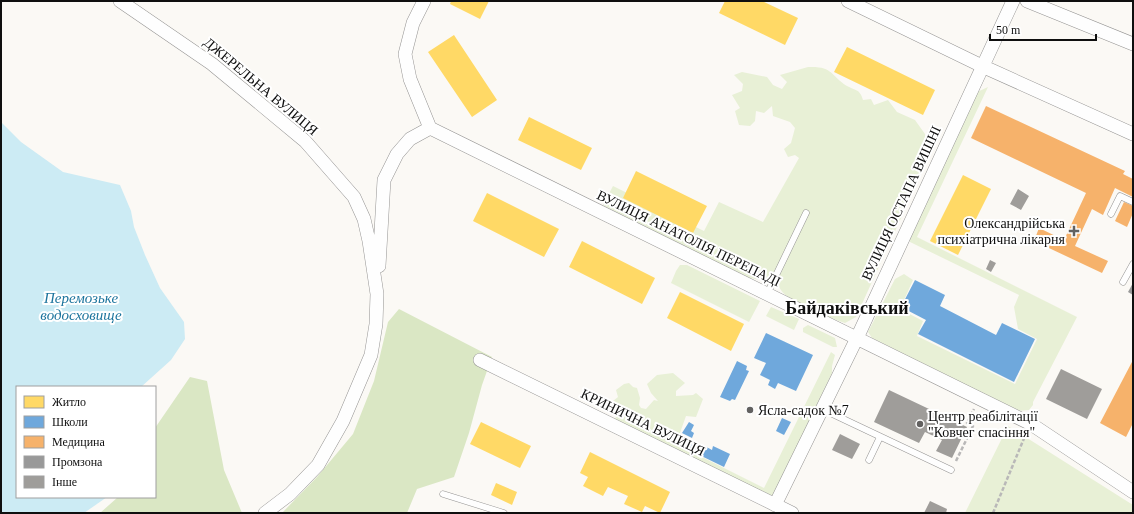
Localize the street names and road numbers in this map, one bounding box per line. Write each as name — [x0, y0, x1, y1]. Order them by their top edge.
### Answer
street label: ДЖЕРЕЛЬНА ВУЛИЦЯ — [201, 34, 321, 138]
street label: ВУЛИЦЯ ОСТАПА ВИШНІ — [859, 123, 944, 283]
street label: ВУЛИЦЯ АНАТОЛІЯ ПЕРЕПАДІ — [595, 187, 783, 290]
street label: КРИНИЧНА ВУЛИЦЯ — [578, 386, 707, 459]

